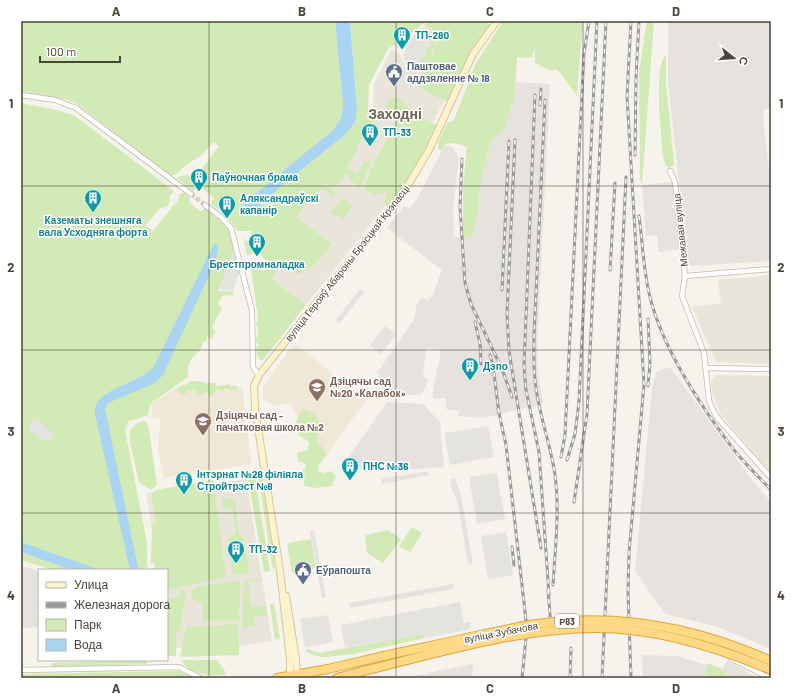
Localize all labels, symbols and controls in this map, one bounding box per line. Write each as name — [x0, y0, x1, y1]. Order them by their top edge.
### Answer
text: A — [112, 3, 121, 19]
text: B — [298, 3, 306, 19]
text: C — [486, 3, 494, 19]
text: D — [672, 3, 680, 19]
building icon: ТП-280 — [392, 25, 412, 50]
place label: ТП-280 — [415, 29, 449, 41]
scale bar — [40, 38, 120, 64]
north arrow — [714, 38, 754, 78]
text: 100 m — [46, 44, 76, 58]
text: С — [737, 55, 751, 67]
place label: Паштовае аддзяленне № 18 — [407, 60, 490, 84]
public building icon: Паштовае аддзяленне № 18 — [384, 62, 404, 87]
text: 1 — [9, 95, 13, 111]
text: 1 — [779, 95, 783, 111]
district label: Заходні — [368, 105, 422, 122]
building icon: ТП-33 — [360, 122, 380, 147]
place label: ТП-33 — [383, 126, 411, 138]
building icon: Паўночная брама — [189, 167, 209, 192]
place label: Паўночная брама — [212, 171, 299, 183]
street label: вуліца Герояў Абароны Брэсцкай Крэпасці — [282, 183, 412, 343]
building icon: Казематы знешняга вала Усходняга форта — [83, 188, 103, 213]
place label: Аляксандраўскі капанір — [240, 192, 319, 216]
street label: Межавая вуліца — [670, 192, 690, 267]
building icon: Аляксандраўскі капанір — [217, 194, 237, 219]
place label: Казематы знешняга вала Усходняга форта — [39, 214, 148, 238]
building icon: Брестпромналадка — [247, 232, 267, 257]
place label: Брестпромналадка — [209, 258, 305, 270]
text: 2 — [7, 259, 15, 275]
text: 2 — [777, 259, 785, 275]
building icon: Дэпо — [460, 356, 480, 381]
place label: Дэпо — [483, 360, 508, 372]
place label: Дзіцячы сад №20 «Калабок» — [330, 375, 406, 399]
school or university icon: Дзіцячы сад №20 «Калабок» — [307, 377, 327, 402]
place label: Дзіцячы сад - пачатковая школа №2 — [216, 409, 324, 433]
school or university icon: Дзіцячы сад - пачатковая школа №2 — [193, 411, 213, 436]
text: 3 — [7, 423, 15, 439]
text: 3 — [777, 423, 785, 439]
building icon: ПНС №36 — [340, 456, 360, 481]
place label: ПНС №36 — [363, 460, 409, 472]
place label: Інтэрнат №28 фiлiяла Стройтрэст №8 — [197, 468, 303, 492]
building icon: Інтэрнат №28 фiлiяла Стройтрэст №8 — [174, 470, 194, 495]
building icon: ТП-32 — [226, 539, 246, 564]
place label: ТП-32 — [249, 543, 278, 555]
public building icon: Еўрапошта — [293, 560, 313, 585]
place label: Еўрапошта — [316, 564, 371, 576]
legend — [38, 569, 168, 661]
text: Улица — [74, 577, 108, 592]
text: 4 — [7, 587, 15, 603]
text: 4 — [777, 587, 785, 603]
text: Железная дорога — [74, 597, 170, 612]
road number: Р83 — [555, 614, 579, 628]
text: Парк — [74, 617, 102, 632]
street label: вуліца Зубачова — [463, 619, 539, 645]
text: Вода — [74, 637, 102, 652]
text: A — [112, 680, 121, 696]
text: B — [298, 680, 306, 696]
text: C — [486, 680, 494, 696]
text: D — [672, 680, 680, 696]

